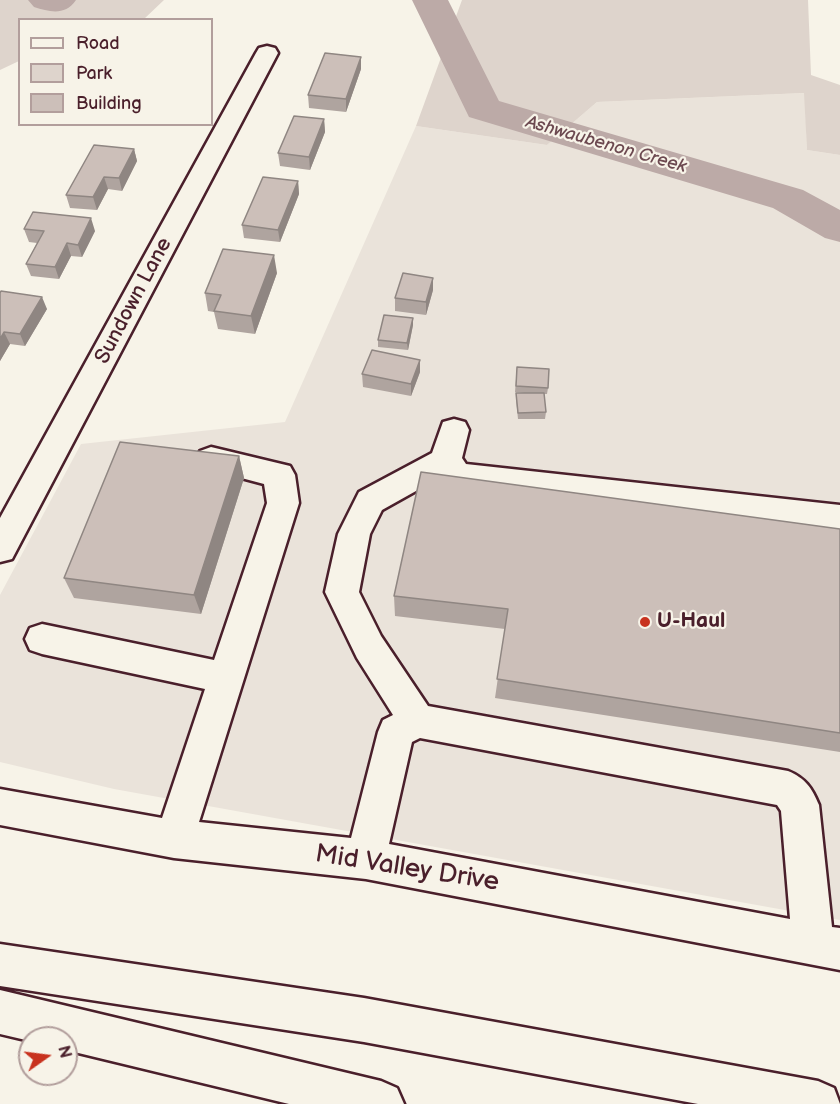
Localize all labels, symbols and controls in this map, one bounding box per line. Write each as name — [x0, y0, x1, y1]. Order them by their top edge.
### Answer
legend — [18, 18, 213, 126]
text: Road — [76, 33, 120, 54]
text: Park — [76, 63, 112, 84]
text: Building — [76, 93, 142, 114]
water label: Ashwaubenon Creek — [523, 112, 689, 178]
street label: Sundown Lane — [90, 234, 178, 368]
place label: U-Haul — [657, 609, 725, 635]
marker: U-Haul — [638, 615, 652, 629]
street label: Mid Valley Drive — [313, 839, 501, 899]
north arrow — [18, 1026, 78, 1086]
text: N — [53, 1044, 75, 1060]

